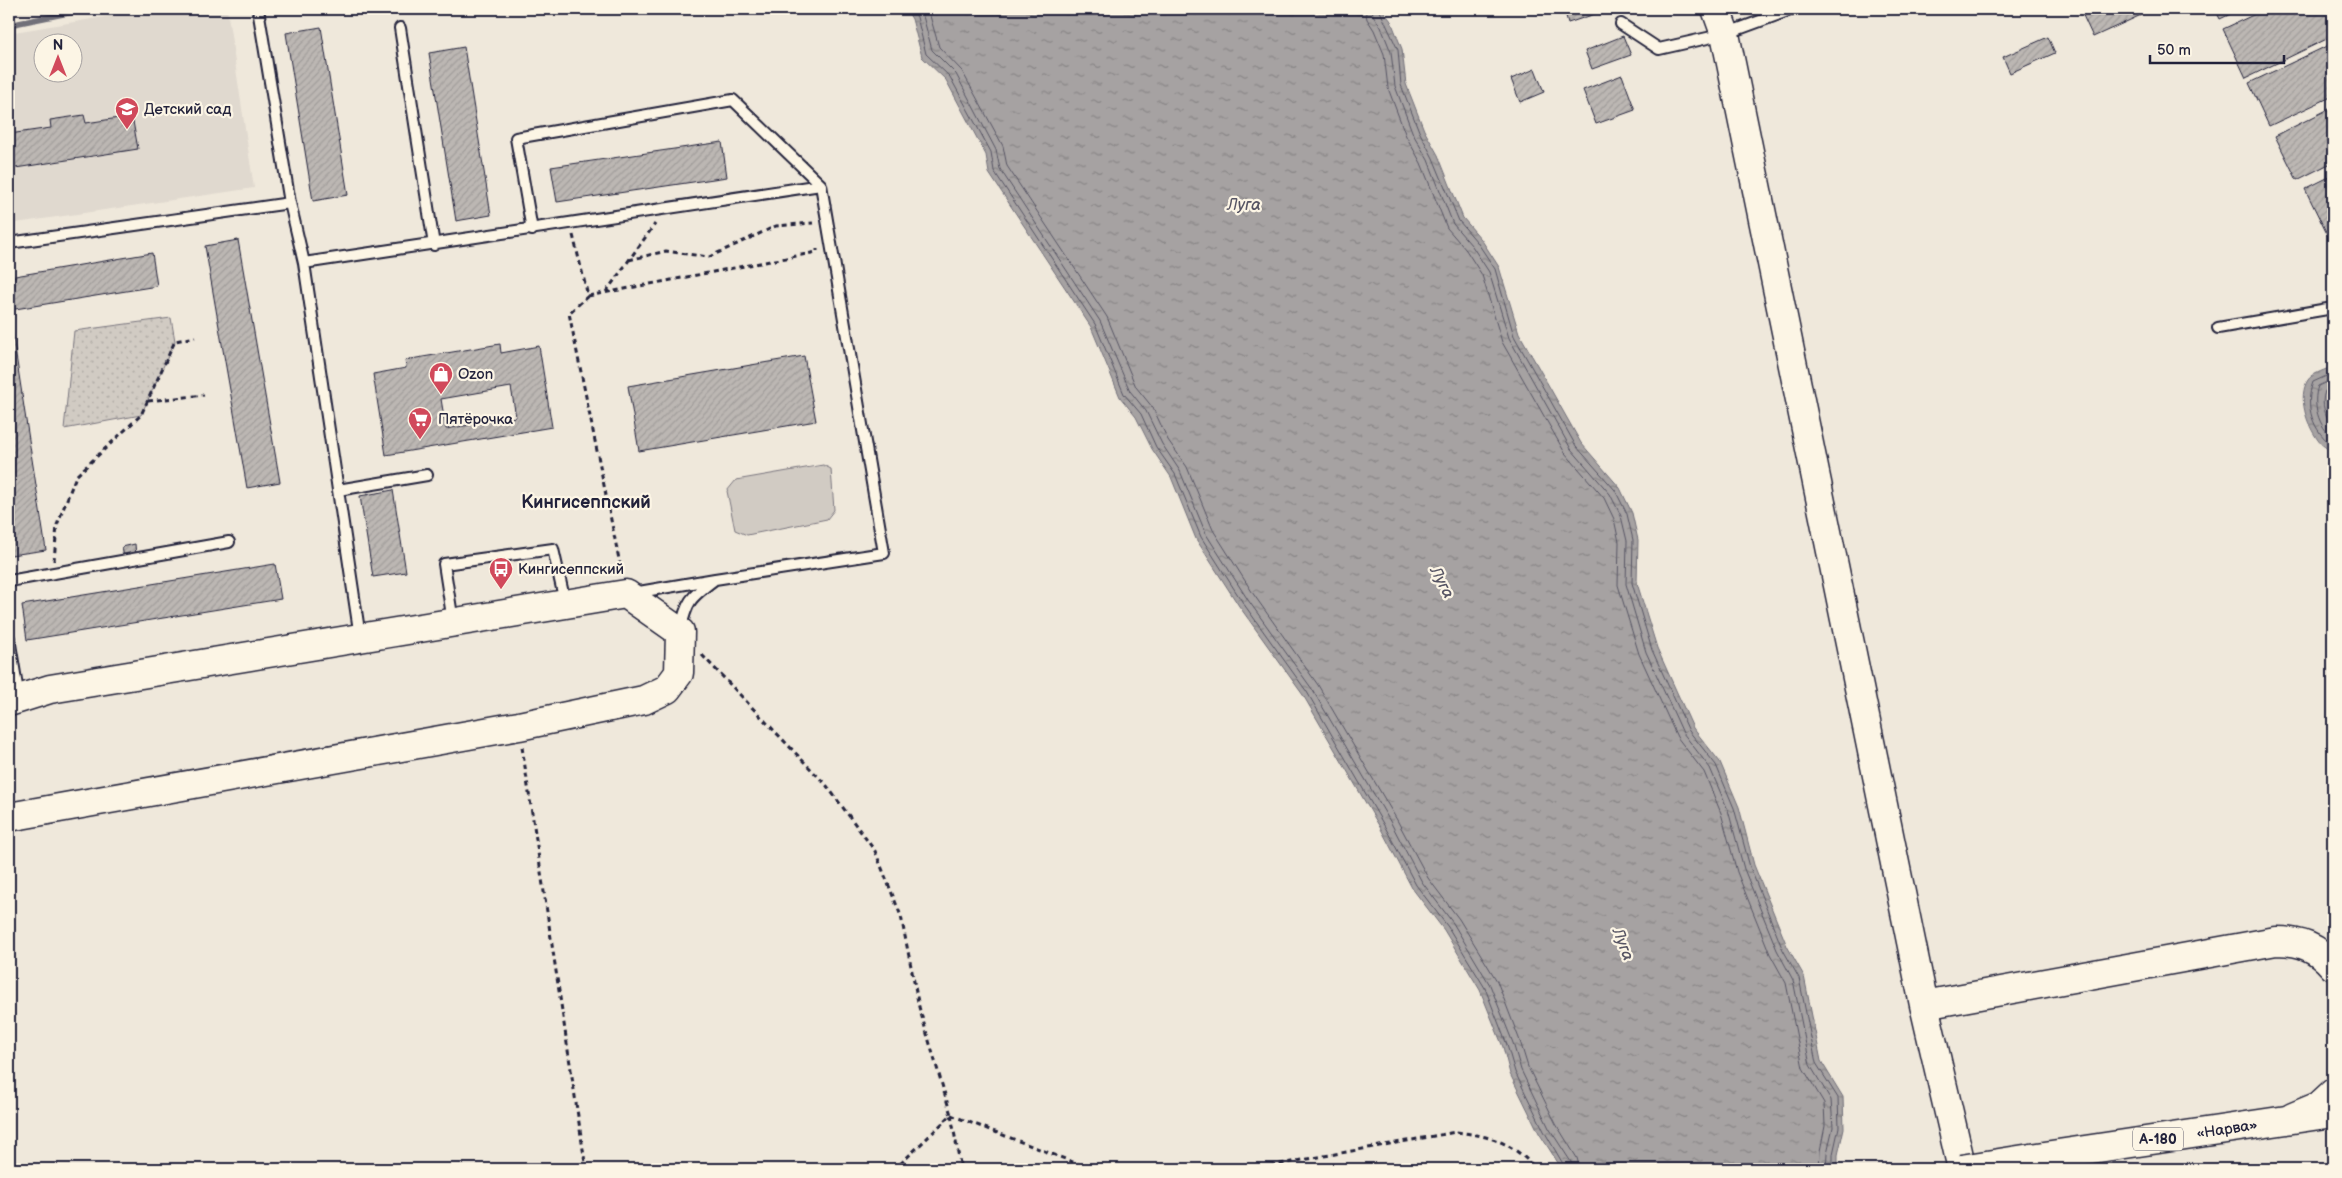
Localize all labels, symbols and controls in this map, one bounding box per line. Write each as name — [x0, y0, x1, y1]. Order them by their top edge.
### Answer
north arrow — [32, 32, 82, 82]
scale bar — [2150, 32, 2283, 64]
text: N — [53, 37, 63, 54]
text: 50 m — [2157, 41, 2191, 60]
school or university icon: Детский сад — [114, 96, 140, 130]
place label: Детский сад — [144, 100, 231, 119]
water label: Луга — [1226, 196, 1261, 215]
shop icon: Ozon — [428, 361, 454, 395]
place label: Ozon — [458, 365, 493, 384]
supermarket icon: Пятёрочка — [407, 406, 433, 440]
place label: Пятёрочка — [438, 410, 513, 429]
district label: Кингисеппский — [521, 492, 651, 513]
bus stop icon: Кингисеппский — [488, 556, 514, 590]
place label: Кингисеппский — [518, 560, 624, 579]
water label: Луга — [1425, 563, 1458, 602]
water label: Луга — [1607, 925, 1637, 963]
street label: «Нарва» — [2195, 1115, 2259, 1143]
road number: А-180 — [2133, 1128, 2183, 1150]

